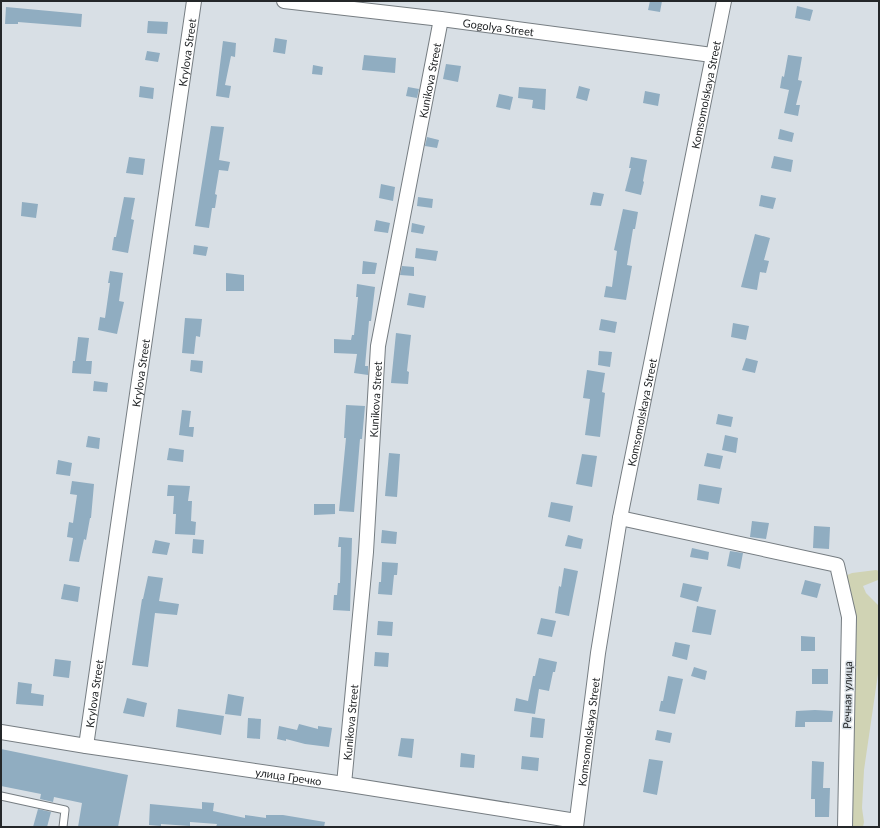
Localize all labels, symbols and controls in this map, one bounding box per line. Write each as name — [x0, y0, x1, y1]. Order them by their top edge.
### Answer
street label: Gogolya Street — [462, 15, 535, 38]
street label: Krylova Street — [175, 17, 198, 87]
street label: Komsomolskaya Street — [688, 40, 722, 150]
street label: Kunikova Street — [416, 42, 443, 119]
street label: Krylova Street — [129, 338, 151, 408]
street label: Komsomolskaya Street — [624, 357, 658, 467]
street label: Kunikova Street — [366, 361, 384, 438]
street label: Krylova Street — [82, 659, 105, 728]
street label: Речная улица — [840, 661, 854, 729]
street label: Komsomolskaya Street — [575, 676, 601, 787]
street label: Kunikova Street — [340, 684, 360, 761]
street label: улица Гречко — [255, 765, 323, 787]

